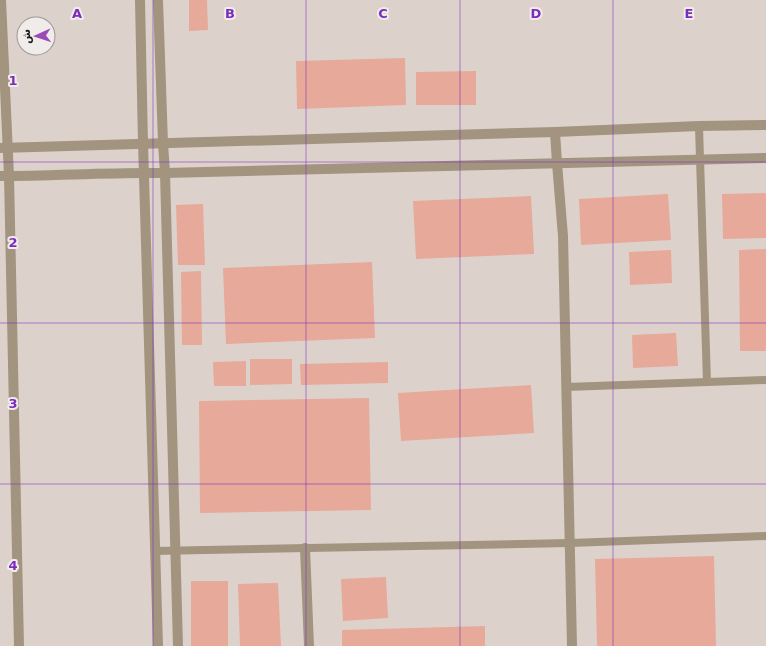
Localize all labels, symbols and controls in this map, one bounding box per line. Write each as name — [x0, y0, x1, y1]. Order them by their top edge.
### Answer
text: A — [72, 6, 82, 21]
text: B — [225, 6, 235, 21]
text: C — [378, 6, 388, 21]
text: D — [531, 6, 542, 21]
text: E — [685, 6, 693, 21]
north arrow — [16, 16, 56, 56]
text: ش — [20, 29, 33, 44]
text: 1 — [8, 73, 18, 88]
text: 2 — [8, 235, 18, 250]
text: 3 — [8, 396, 18, 411]
text: 4 — [8, 558, 18, 573]

